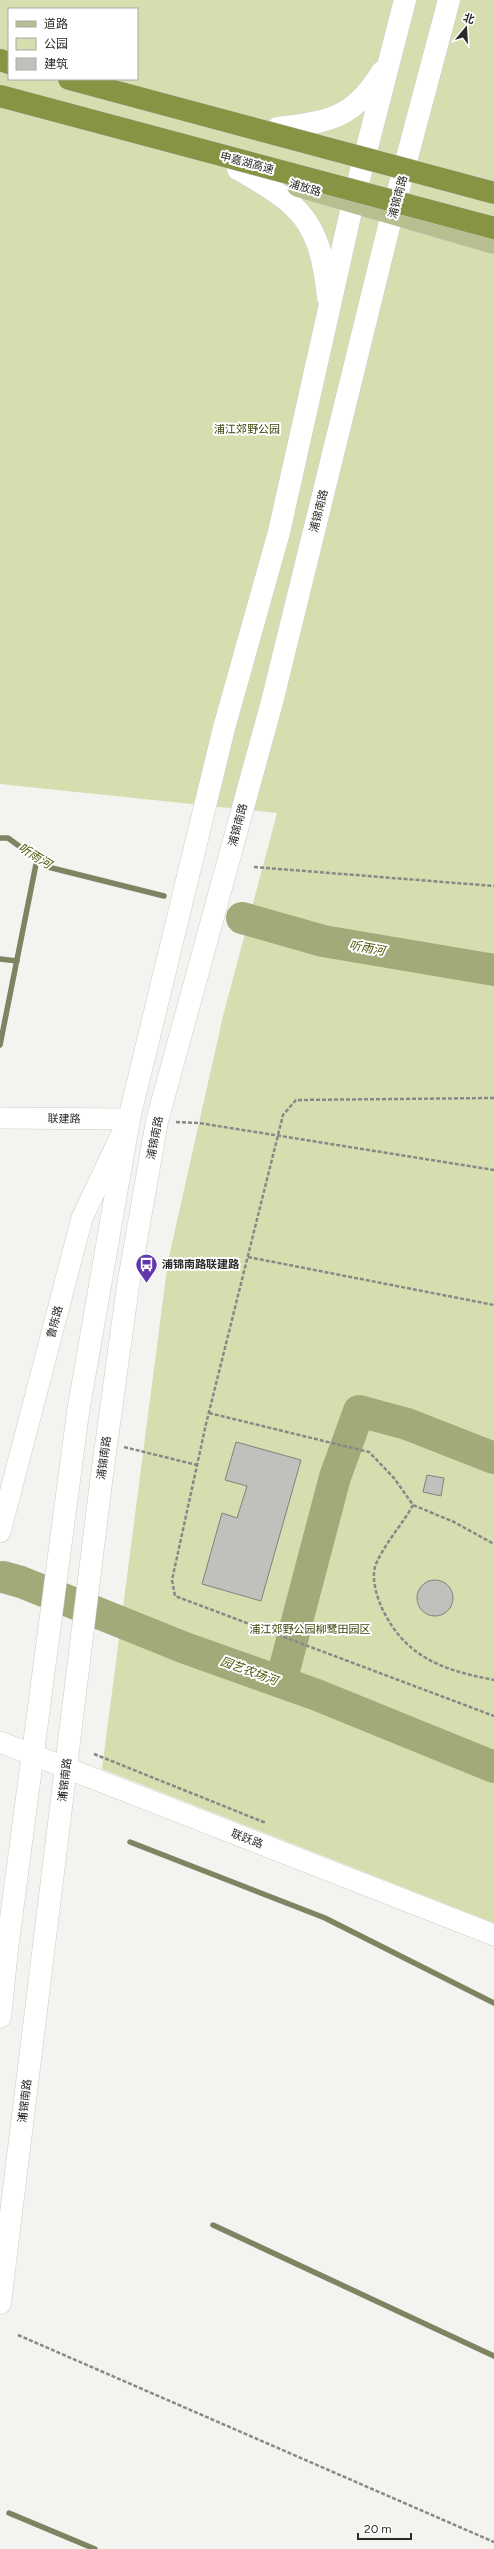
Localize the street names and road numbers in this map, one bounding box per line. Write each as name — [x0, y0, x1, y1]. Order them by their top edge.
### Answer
street label: 申嘉湖高速 — [219, 150, 275, 176]
street label: 浦锦南路 — [386, 174, 410, 220]
street label: 浦放路 — [287, 177, 323, 199]
street label: 浦锦南路 — [307, 488, 331, 534]
street label: 浦锦南路 — [226, 802, 250, 848]
street label: 联建路 — [47, 1112, 81, 1126]
street label: 浦锦南路 — [144, 1115, 166, 1161]
street label: 鲁陈路 — [44, 1304, 66, 1340]
street label: 浦锦南路 — [95, 1435, 113, 1481]
street label: 浦锦南路 — [56, 1757, 74, 1803]
street label: 联跃路 — [229, 1827, 265, 1851]
street label: 浦锦南路 — [16, 2078, 34, 2124]

